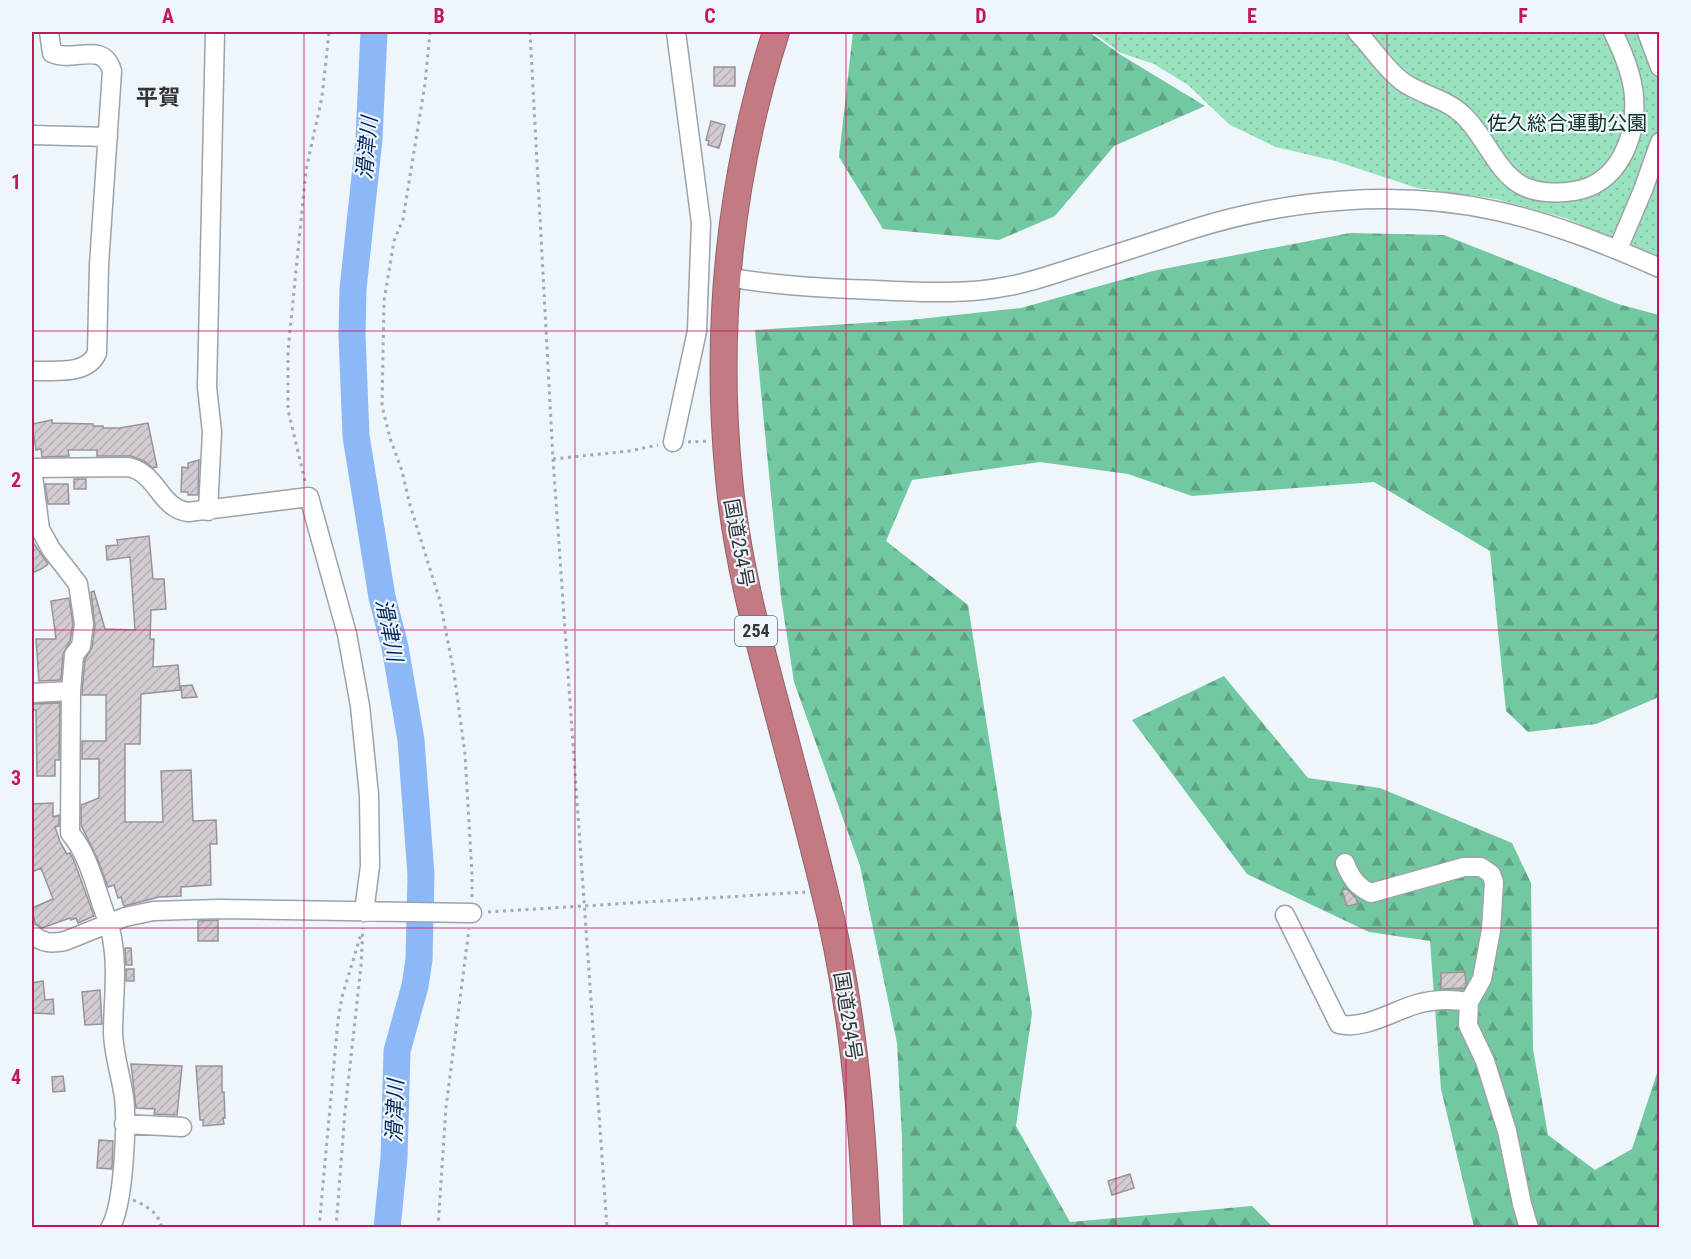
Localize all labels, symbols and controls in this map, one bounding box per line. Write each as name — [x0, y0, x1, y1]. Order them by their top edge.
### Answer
text: A — [162, 4, 174, 28]
text: B — [433, 4, 445, 28]
text: C — [704, 4, 716, 28]
text: D — [975, 4, 987, 28]
text: E — [1247, 4, 1257, 28]
text: F — [1518, 4, 1528, 28]
district label: 平賀 — [136, 85, 180, 110]
park label: 佐久総合運動公園 — [1487, 111, 1647, 135]
water label: 滑津川 — [352, 114, 382, 180]
text: 1 — [11, 170, 21, 194]
text: 2 — [11, 468, 21, 492]
street label: 国道254号 — [719, 497, 759, 589]
water label: 滑津川 — [371, 597, 407, 665]
road number: 254 — [735, 616, 777, 646]
text: 3 — [11, 766, 21, 790]
street label: 国道254号 — [829, 970, 867, 1062]
text: 4 — [11, 1065, 21, 1089]
water label: 滑津川 — [382, 1077, 408, 1143]

